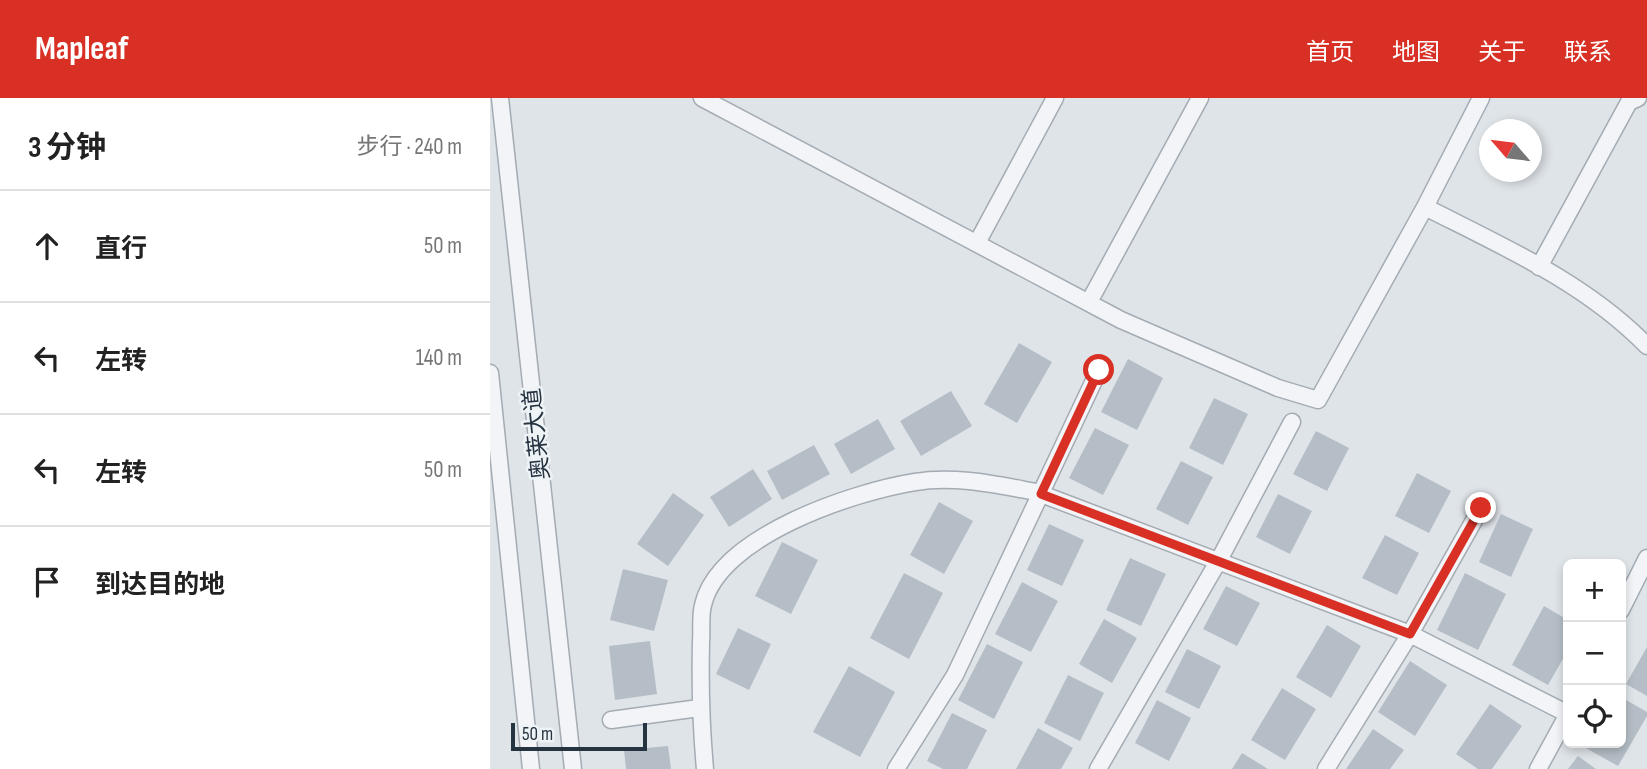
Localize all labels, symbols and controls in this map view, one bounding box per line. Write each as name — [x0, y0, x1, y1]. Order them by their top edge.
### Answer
text: Mapleaf — [35, 29, 128, 69]
text: 首页 — [1306, 38, 1354, 67]
text: 地图 — [1392, 38, 1440, 67]
text: 关于 — [1478, 38, 1526, 67]
text: 联系 — [1564, 38, 1612, 67]
north arrow — [1479, 119, 1542, 182]
text: 3 分钟 — [28, 130, 106, 166]
text: 步行 · 240 m — [356, 133, 462, 161]
icon: ahead — [28, 227, 66, 265]
text: 50 m — [424, 232, 462, 260]
text: 直行 — [95, 234, 147, 265]
icon: left — [28, 339, 66, 377]
text: 140 m — [416, 344, 462, 372]
text: 左转 — [95, 346, 147, 377]
route start — [1083, 354, 1114, 385]
street label: 奥莱大道 — [518, 387, 556, 481]
icon: left — [28, 451, 66, 489]
text: 50 m — [424, 456, 462, 484]
text: 左转 — [95, 458, 147, 489]
route end — [1465, 492, 1496, 523]
map controls — [1563, 559, 1626, 748]
button: + — [1563, 559, 1626, 622]
icon: arrive — [28, 563, 66, 601]
text: 到达目的地 — [95, 570, 225, 601]
button: − — [1563, 622, 1626, 685]
button: locate — [1563, 685, 1626, 748]
scale bar — [511, 720, 648, 752]
text: 50 m — [522, 723, 553, 746]

